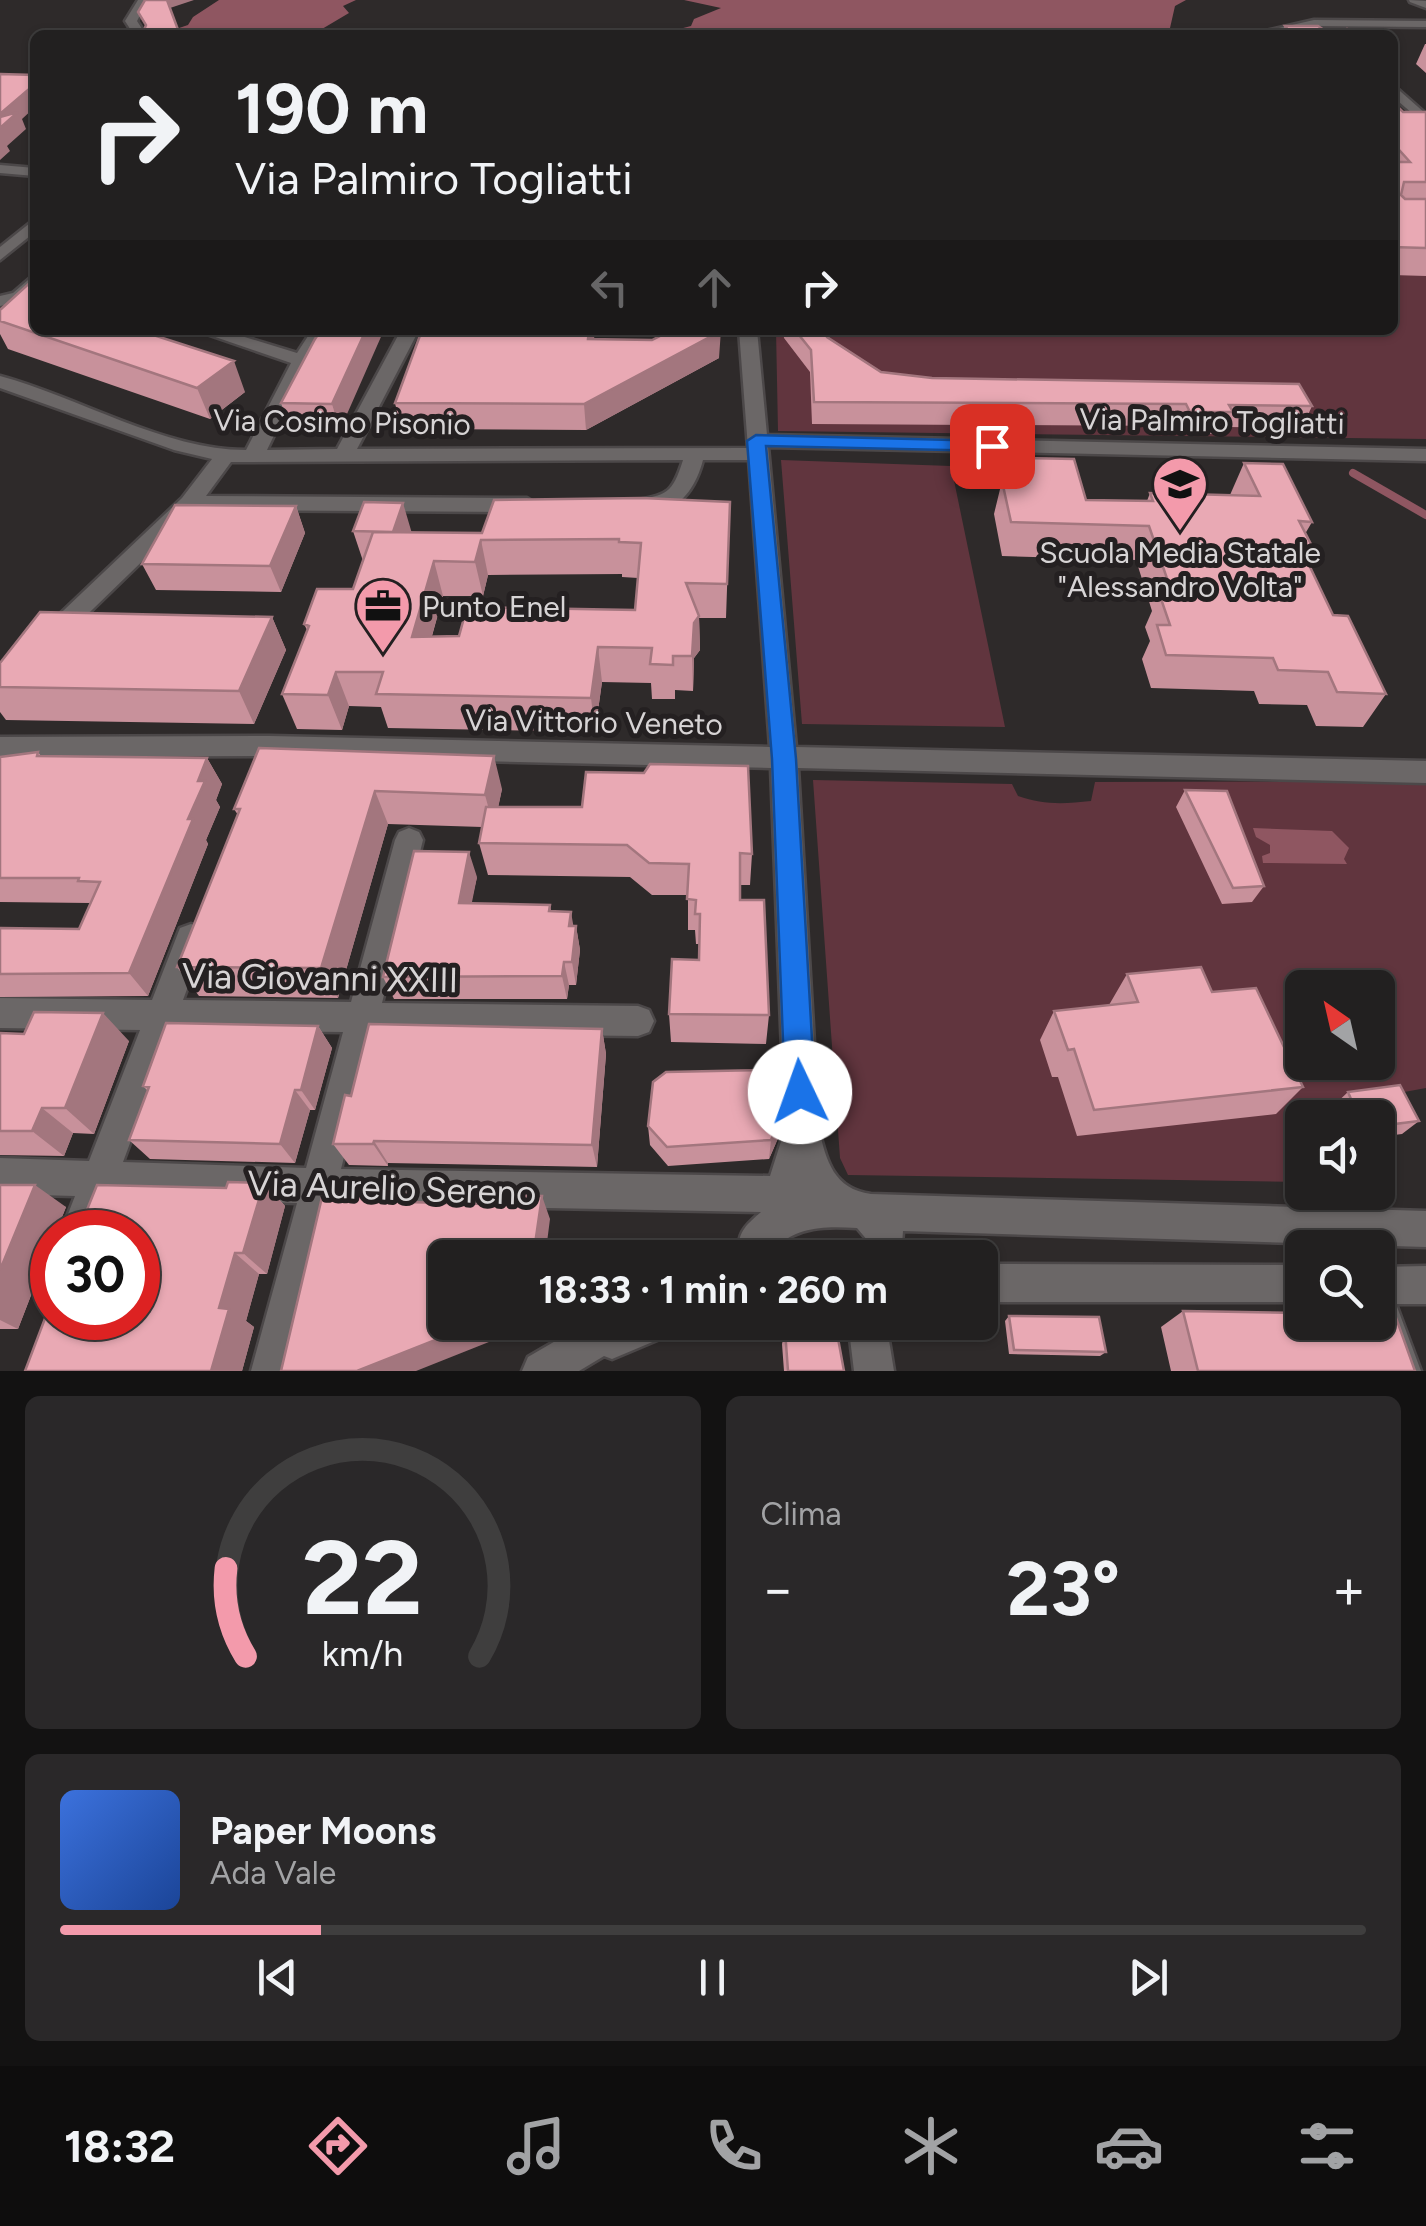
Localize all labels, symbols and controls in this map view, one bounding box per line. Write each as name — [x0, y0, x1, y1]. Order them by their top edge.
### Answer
text: 190 m — [235, 66, 428, 151]
icon: right — [70, 70, 200, 200]
text: Via Palmiro Togliatti — [235, 151, 633, 205]
icon: left — [582, 260, 637, 315]
icon: ahead — [687, 260, 742, 315]
icon: right — [792, 260, 847, 315]
street label: Via Palmiro Togliatti — [1079, 400, 1345, 442]
street label: Via Cosimo Pisonio — [213, 401, 471, 443]
pin — [950, 404, 1035, 489]
icon: arrive — [965, 419, 1020, 474]
school or university icon: Scuola Media Statale "Alessandro Volta" — [1150, 454, 1210, 533]
place label: Scuola Media Statale "Alessandro Volta" — [1039, 534, 1321, 605]
office icon: Punto Enel — [353, 576, 413, 655]
place label: Punto Enel — [422, 588, 566, 625]
street label: Via Vittorio Veneto — [465, 701, 723, 743]
street label: Via Giovanni XXIII — [181, 955, 459, 1001]
north arrow — [1285, 970, 1395, 1080]
map controls — [1285, 970, 1395, 1340]
position arrow — [748, 1040, 852, 1144]
button: sound — [1285, 1100, 1395, 1210]
street label: Via Aurelio Sereno — [247, 1162, 537, 1214]
speed limit sign: 30 — [30, 1210, 160, 1340]
button: search — [1285, 1230, 1395, 1340]
text: 18:33 · 1 min · 260 m — [538, 1267, 888, 1313]
text: Clima — [761, 1495, 842, 1533]
text: 22 — [303, 1515, 423, 1640]
text: 23° — [1007, 1544, 1120, 1634]
text: − — [761, 1556, 795, 1622]
text: + — [1332, 1556, 1366, 1622]
text: km/h — [322, 1632, 404, 1675]
text: Paper Moons — [210, 1808, 436, 1854]
text: Ada Vale — [210, 1854, 336, 1892]
icon: previous — [250, 1950, 305, 2005]
icon: pause — [685, 1950, 740, 2005]
icon: next — [1121, 1950, 1176, 2005]
icon: directions — [303, 2111, 373, 2181]
icon: music — [501, 2111, 571, 2181]
icon: phone — [699, 2111, 769, 2181]
icon: climate — [896, 2111, 966, 2181]
icon: car — [1094, 2111, 1164, 2181]
icon: filters — [1292, 2111, 1362, 2181]
text: 18:32 — [64, 2119, 175, 2173]

